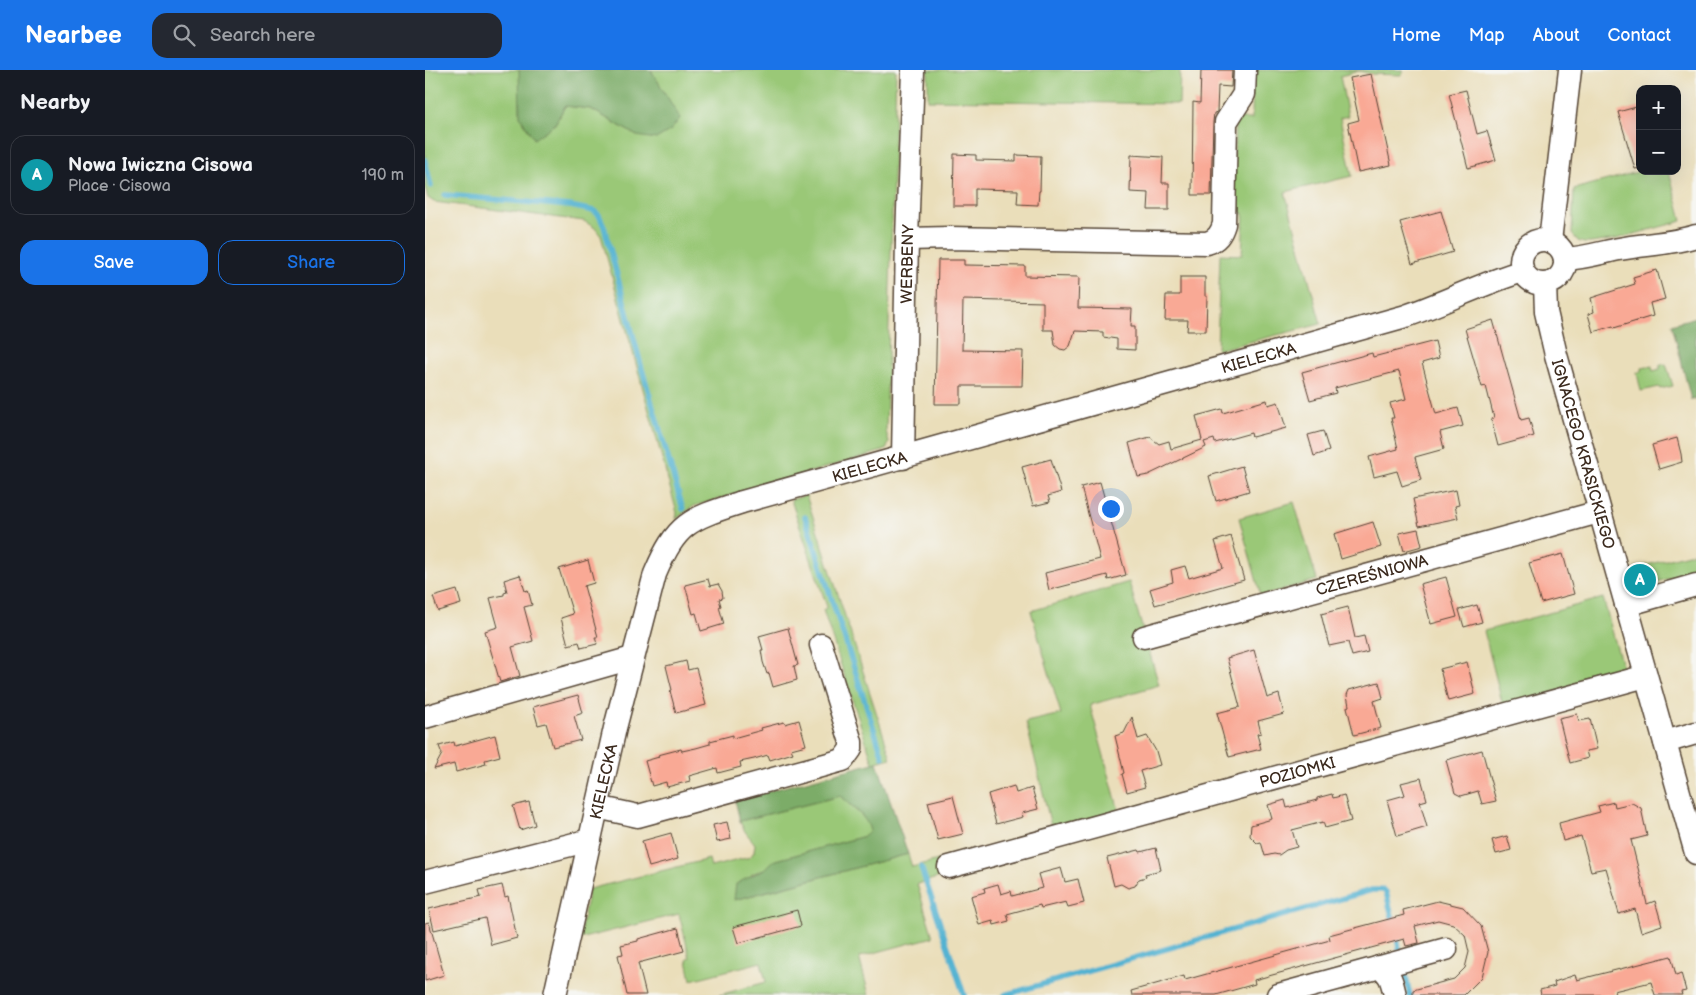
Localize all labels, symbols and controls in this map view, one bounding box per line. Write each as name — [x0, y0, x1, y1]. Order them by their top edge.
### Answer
search box — [152, 13, 502, 58]
text: Nearbee — [25, 21, 122, 50]
icon: search — [170, 21, 198, 49]
text: Search here — [210, 24, 315, 47]
text: Home — [1392, 25, 1441, 46]
text: Map — [1469, 25, 1505, 46]
text: About — [1533, 25, 1580, 46]
text: Contact — [1608, 25, 1671, 46]
map controls — [1636, 85, 1681, 175]
button: + — [1636, 85, 1681, 130]
text: Nearby — [20, 90, 90, 115]
button: − — [1636, 130, 1681, 175]
text: Nowa Iwiczna Cisowa — [68, 154, 253, 177]
text: A — [32, 166, 42, 185]
text: 190 m — [362, 166, 404, 185]
text: Place · Cisowa — [68, 177, 171, 196]
street label: WERBENY — [898, 223, 919, 304]
button: Save — [20, 240, 208, 285]
button: Share — [218, 240, 405, 285]
street label: KIELECKA — [1219, 339, 1299, 378]
street label: IGNACEGO KRASICKIEGO — [1547, 357, 1618, 551]
street label: KIELECKA — [830, 448, 910, 487]
your location — [1098, 496, 1124, 522]
street label: CZEREŚNIOWA — [1314, 551, 1430, 600]
pin: A — [1624, 561, 1656, 599]
street label: KIELECKA — [587, 742, 622, 821]
street label: POZIOMKI — [1258, 754, 1338, 792]

